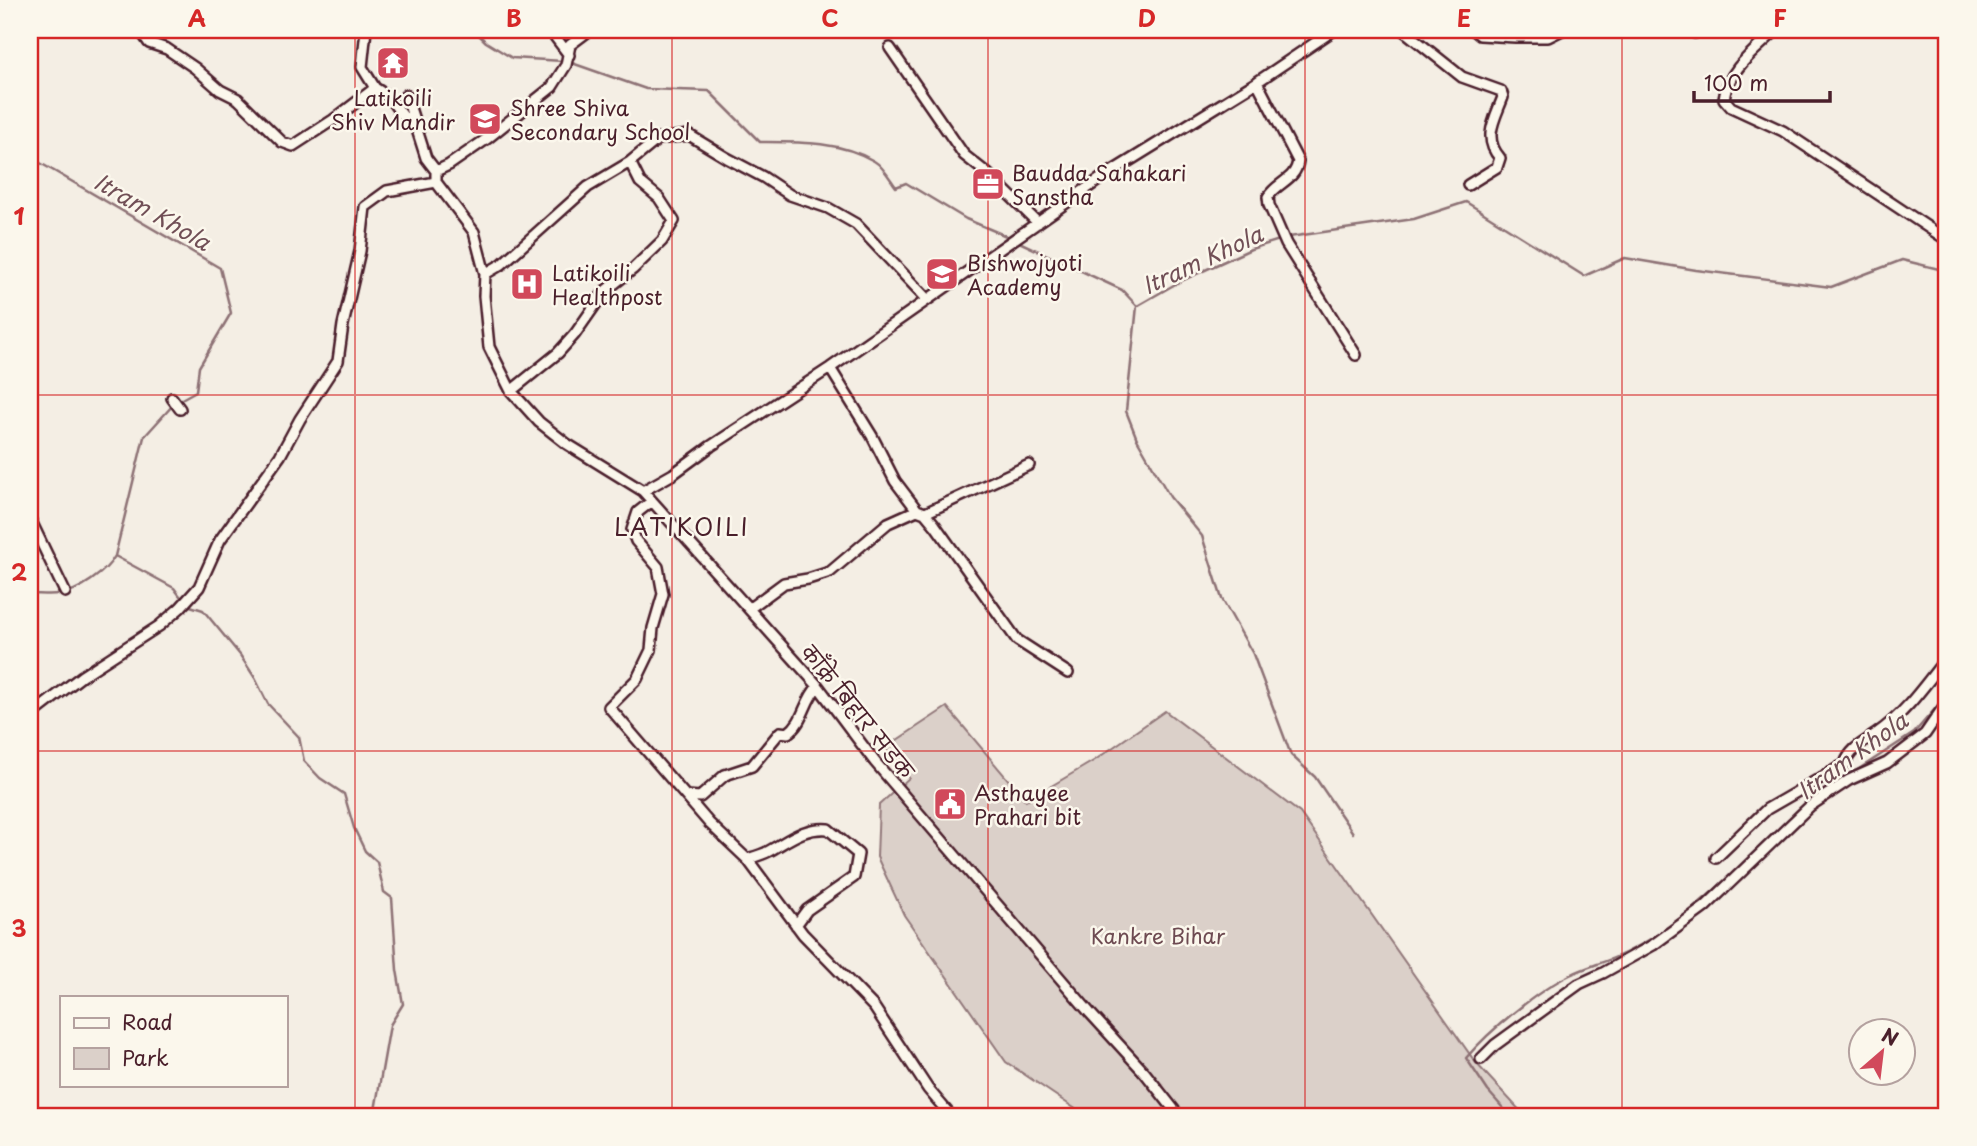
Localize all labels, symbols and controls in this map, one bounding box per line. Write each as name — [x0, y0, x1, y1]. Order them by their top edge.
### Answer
text: A — [188, 0, 206, 35]
text: B — [506, 0, 522, 35]
text: C — [821, 0, 839, 35]
text: D — [1138, 0, 1156, 35]
text: E — [1457, 0, 1471, 35]
text: F — [1773, 0, 1787, 35]
temple icon: Latikoili Shiv Mandir — [374, 44, 412, 82]
scale bar — [1694, 60, 1830, 104]
text: 100 m — [1704, 66, 1768, 98]
place label: Latikoili Shiv Mandir — [331, 81, 455, 137]
place label: Shree Shiva Secondary School — [510, 91, 690, 147]
school or university icon: Shree Shiva Secondary School — [466, 100, 504, 138]
place label: Baudda Sahakari Sanstha — [1012, 156, 1187, 212]
water label: Itram Khola — [88, 164, 218, 259]
office icon: Baudda Sahakari Sanstha — [969, 165, 1007, 203]
text: 1 — [14, 198, 25, 233]
water label: Itram Khola — [1136, 216, 1269, 302]
place label: Bishwojyoti Academy — [967, 246, 1083, 302]
school or university icon: Bishwojyoti Academy — [923, 255, 961, 293]
place label: Latikoili Healthpost — [552, 256, 662, 312]
hospital icon: Latikoili Healthpost — [508, 265, 546, 303]
district label: LATIKOILI — [614, 508, 750, 544]
text: 2 — [11, 554, 27, 589]
street label: काँक्रे बिहार सडक — [794, 637, 923, 786]
water label: Itram Khola — [1789, 702, 1915, 807]
place label: Asthayee Prahari bit — [974, 776, 1081, 832]
public building icon: Asthayee Prahari bit — [931, 785, 969, 823]
text: 3 — [11, 910, 27, 945]
park label: Kankre Bihar — [1091, 919, 1226, 951]
legend — [60, 996, 287, 1086]
text: Road — [122, 1005, 173, 1037]
north arrow — [1848, 1016, 1918, 1086]
text: N — [1877, 1020, 1904, 1052]
text: Park — [122, 1041, 169, 1073]

